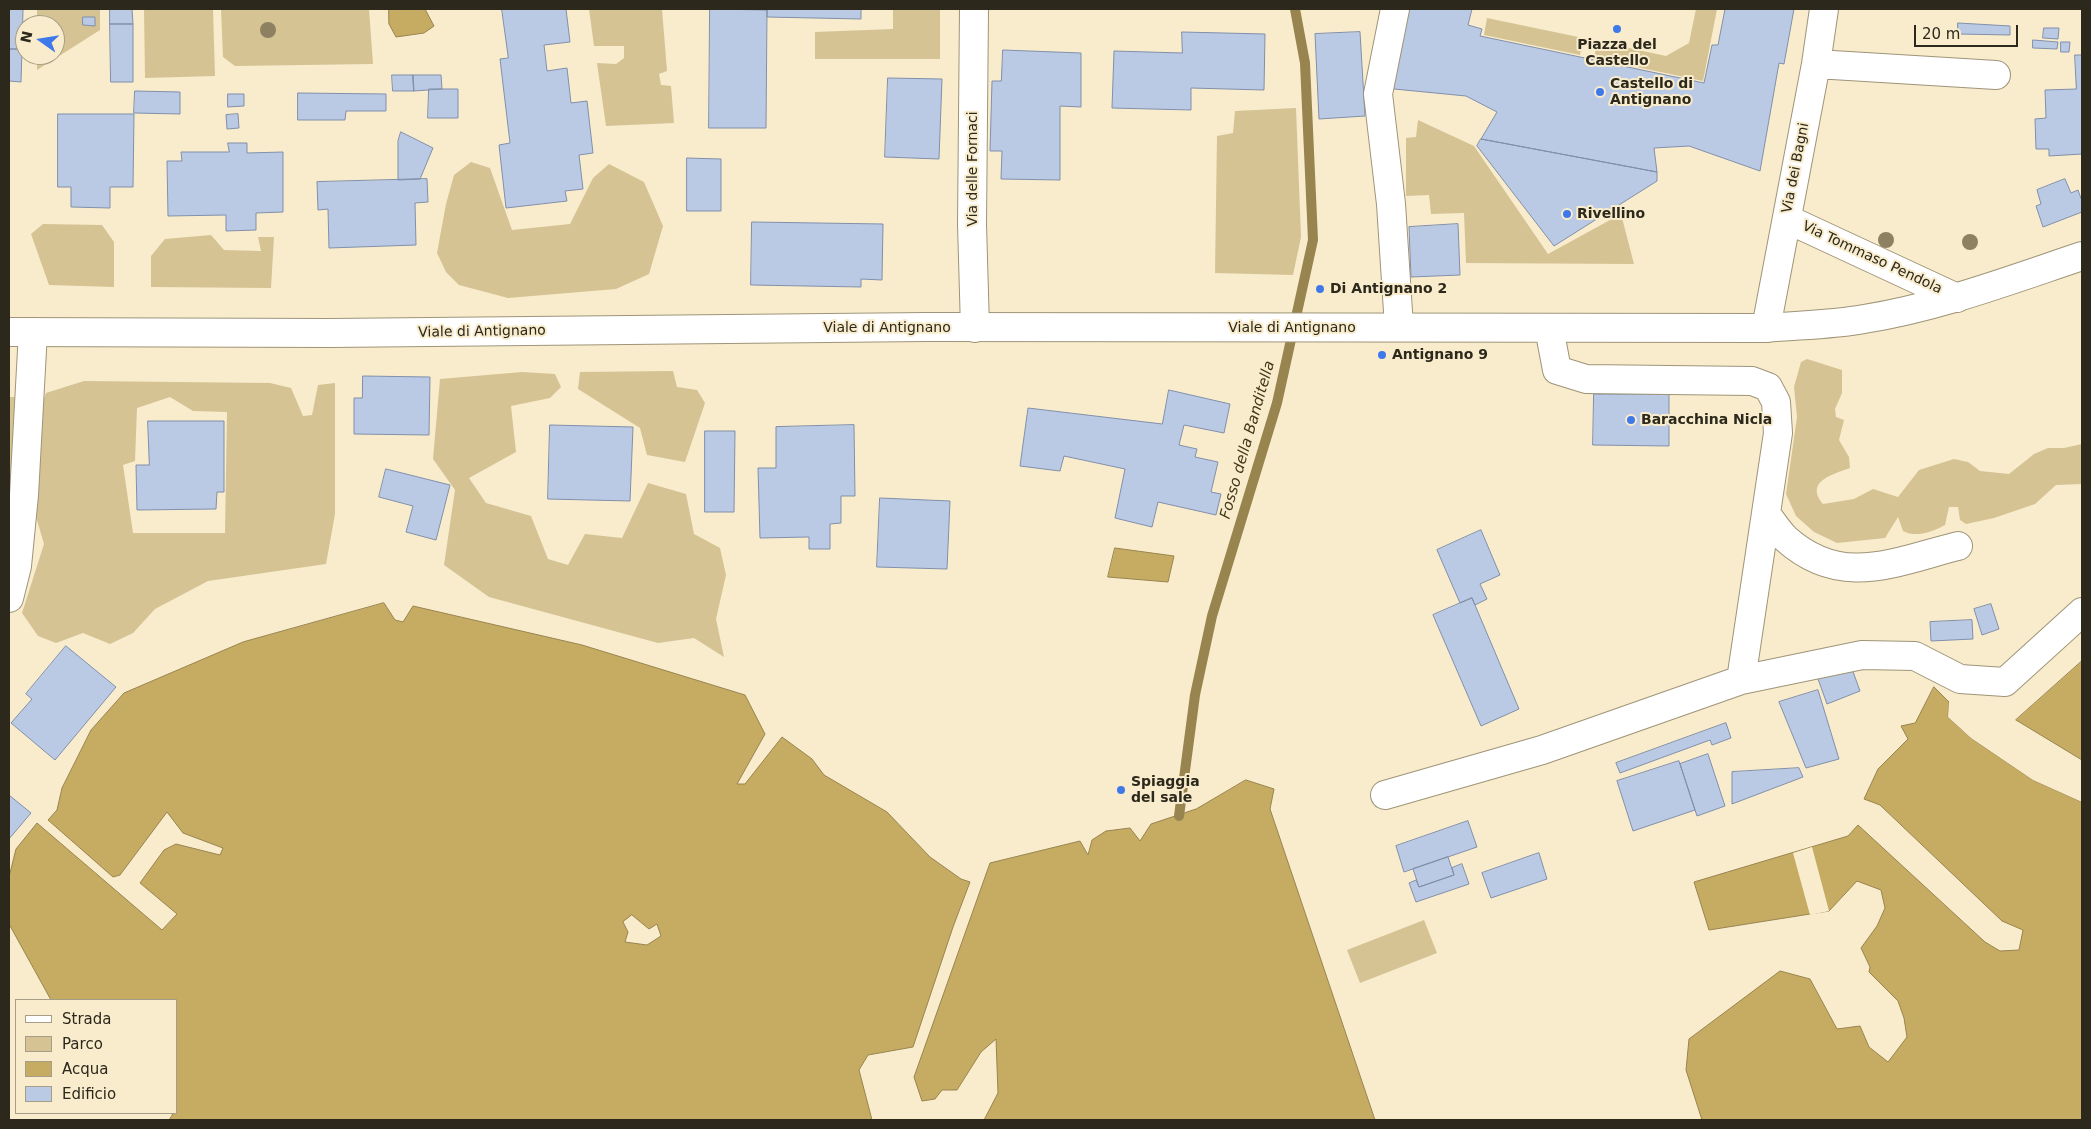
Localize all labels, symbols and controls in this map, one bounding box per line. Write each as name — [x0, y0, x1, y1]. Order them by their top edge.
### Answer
north arrow — [15, 15, 65, 65]
scale bar — [1916, 15, 2020, 47]
marker: Piazza del Castello — [1611, 23, 1623, 35]
text: 20 m — [1922, 25, 1960, 43]
text: N — [17, 29, 35, 44]
place label: Piazza del Castello — [1577, 37, 1657, 70]
place label: Castello di Antignano — [1610, 76, 1693, 108]
marker: Castello di Antignano — [1594, 86, 1606, 98]
street label: Via delle Fornaci — [965, 111, 981, 227]
street label: Via dei Bagni — [1779, 121, 1813, 215]
place label: Rivellino — [1577, 206, 1645, 222]
marker: Rivellino — [1561, 208, 1573, 220]
street label: Via Tommaso Pendola — [1799, 218, 1945, 298]
place label: Di Antignano 2 — [1330, 281, 1447, 297]
marker: Di Antignano 2 — [1314, 283, 1326, 295]
street label: Viale di Antignano — [823, 320, 951, 336]
street label: Viale di Antignano — [1228, 320, 1356, 336]
street label: Viale di Antignano — [418, 322, 546, 342]
place label: Antignano 9 — [1392, 347, 1488, 363]
marker: Antignano 9 — [1376, 349, 1388, 361]
water label: Fosso della Banditella — [1217, 359, 1279, 521]
place label: Baracchina Nicla — [1641, 412, 1772, 428]
marker: Baracchina Nicla — [1625, 414, 1637, 426]
place label: Spiaggia del sale — [1131, 774, 1200, 806]
marker: Spiaggia del sale — [1115, 784, 1127, 796]
legend — [15, 999, 178, 1114]
text: Strada — [62, 1010, 111, 1028]
text: Parco — [62, 1035, 103, 1053]
text: Acqua — [62, 1060, 108, 1078]
text: Edificio — [62, 1085, 116, 1103]

